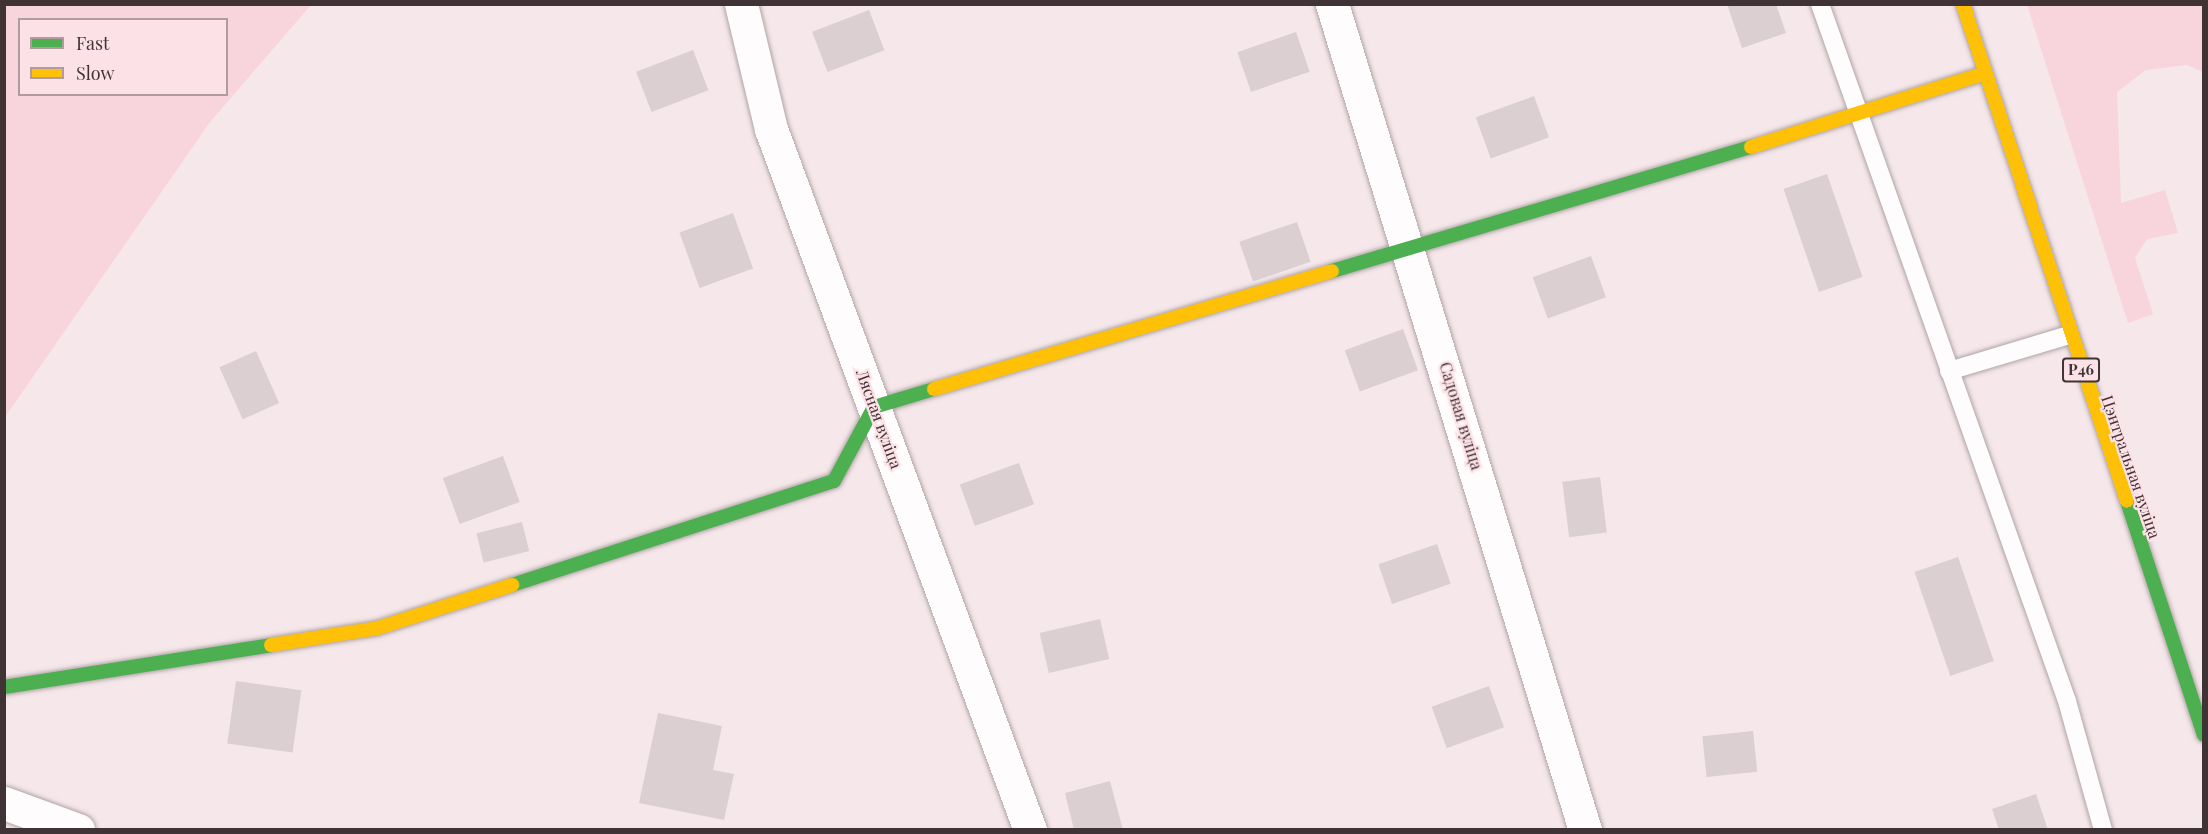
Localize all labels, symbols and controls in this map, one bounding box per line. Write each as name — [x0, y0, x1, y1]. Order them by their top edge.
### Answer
legend — [18, 18, 228, 96]
text: Fast — [76, 31, 109, 55]
text: Slow — [76, 61, 114, 85]
road number: Р46 — [2062, 358, 2100, 382]
street label: Садовая вуліца — [1435, 360, 1487, 472]
street label: Лясная вуліца — [852, 367, 906, 471]
street label: Цэнтральная вуліца — [2097, 393, 2165, 541]

